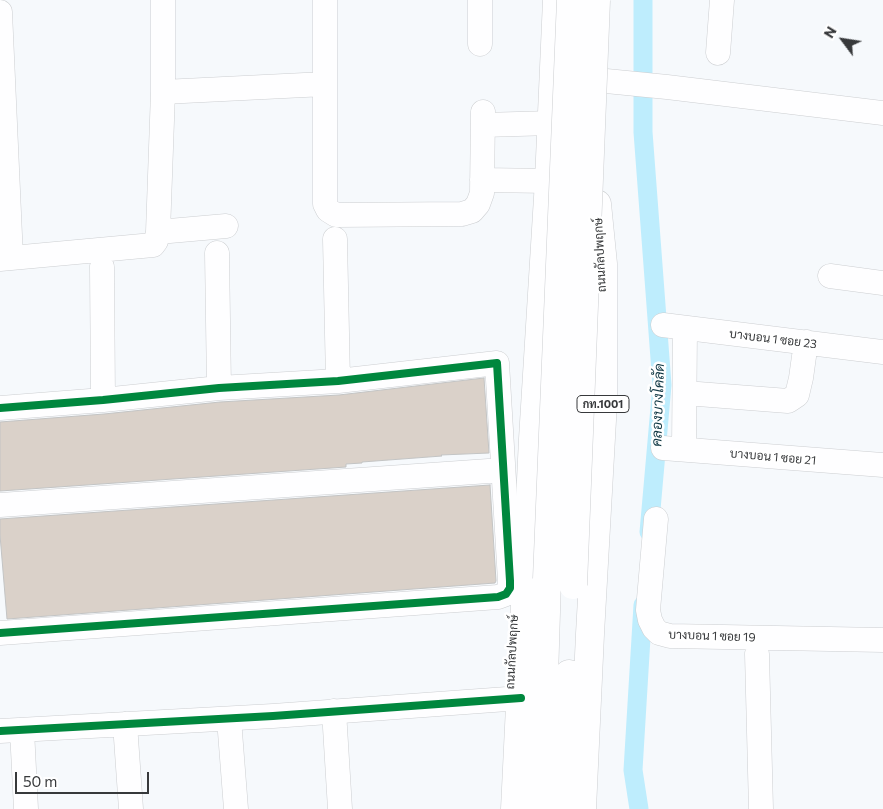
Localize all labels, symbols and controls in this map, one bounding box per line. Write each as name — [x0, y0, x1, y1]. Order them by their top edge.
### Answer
north arrow — [818, 15, 868, 65]
text: N — [820, 23, 840, 41]
street label: ถนนกัลปพฤกษ์ — [591, 217, 609, 293]
street label: บางบอน 1 ซอย 23 — [728, 326, 818, 352]
water label: คลองบางโคลัด — [648, 363, 668, 447]
road number: กท.1001 — [577, 396, 629, 412]
street label: บางบอน 1 ซอย 21 — [729, 446, 817, 468]
street label: ถนนกัลปพฤกษ์ — [503, 614, 521, 690]
street label: บางบอน 1 ซอย 19 — [668, 627, 756, 645]
scale bar — [18, 762, 151, 794]
text: 50 m — [23, 772, 57, 790]

